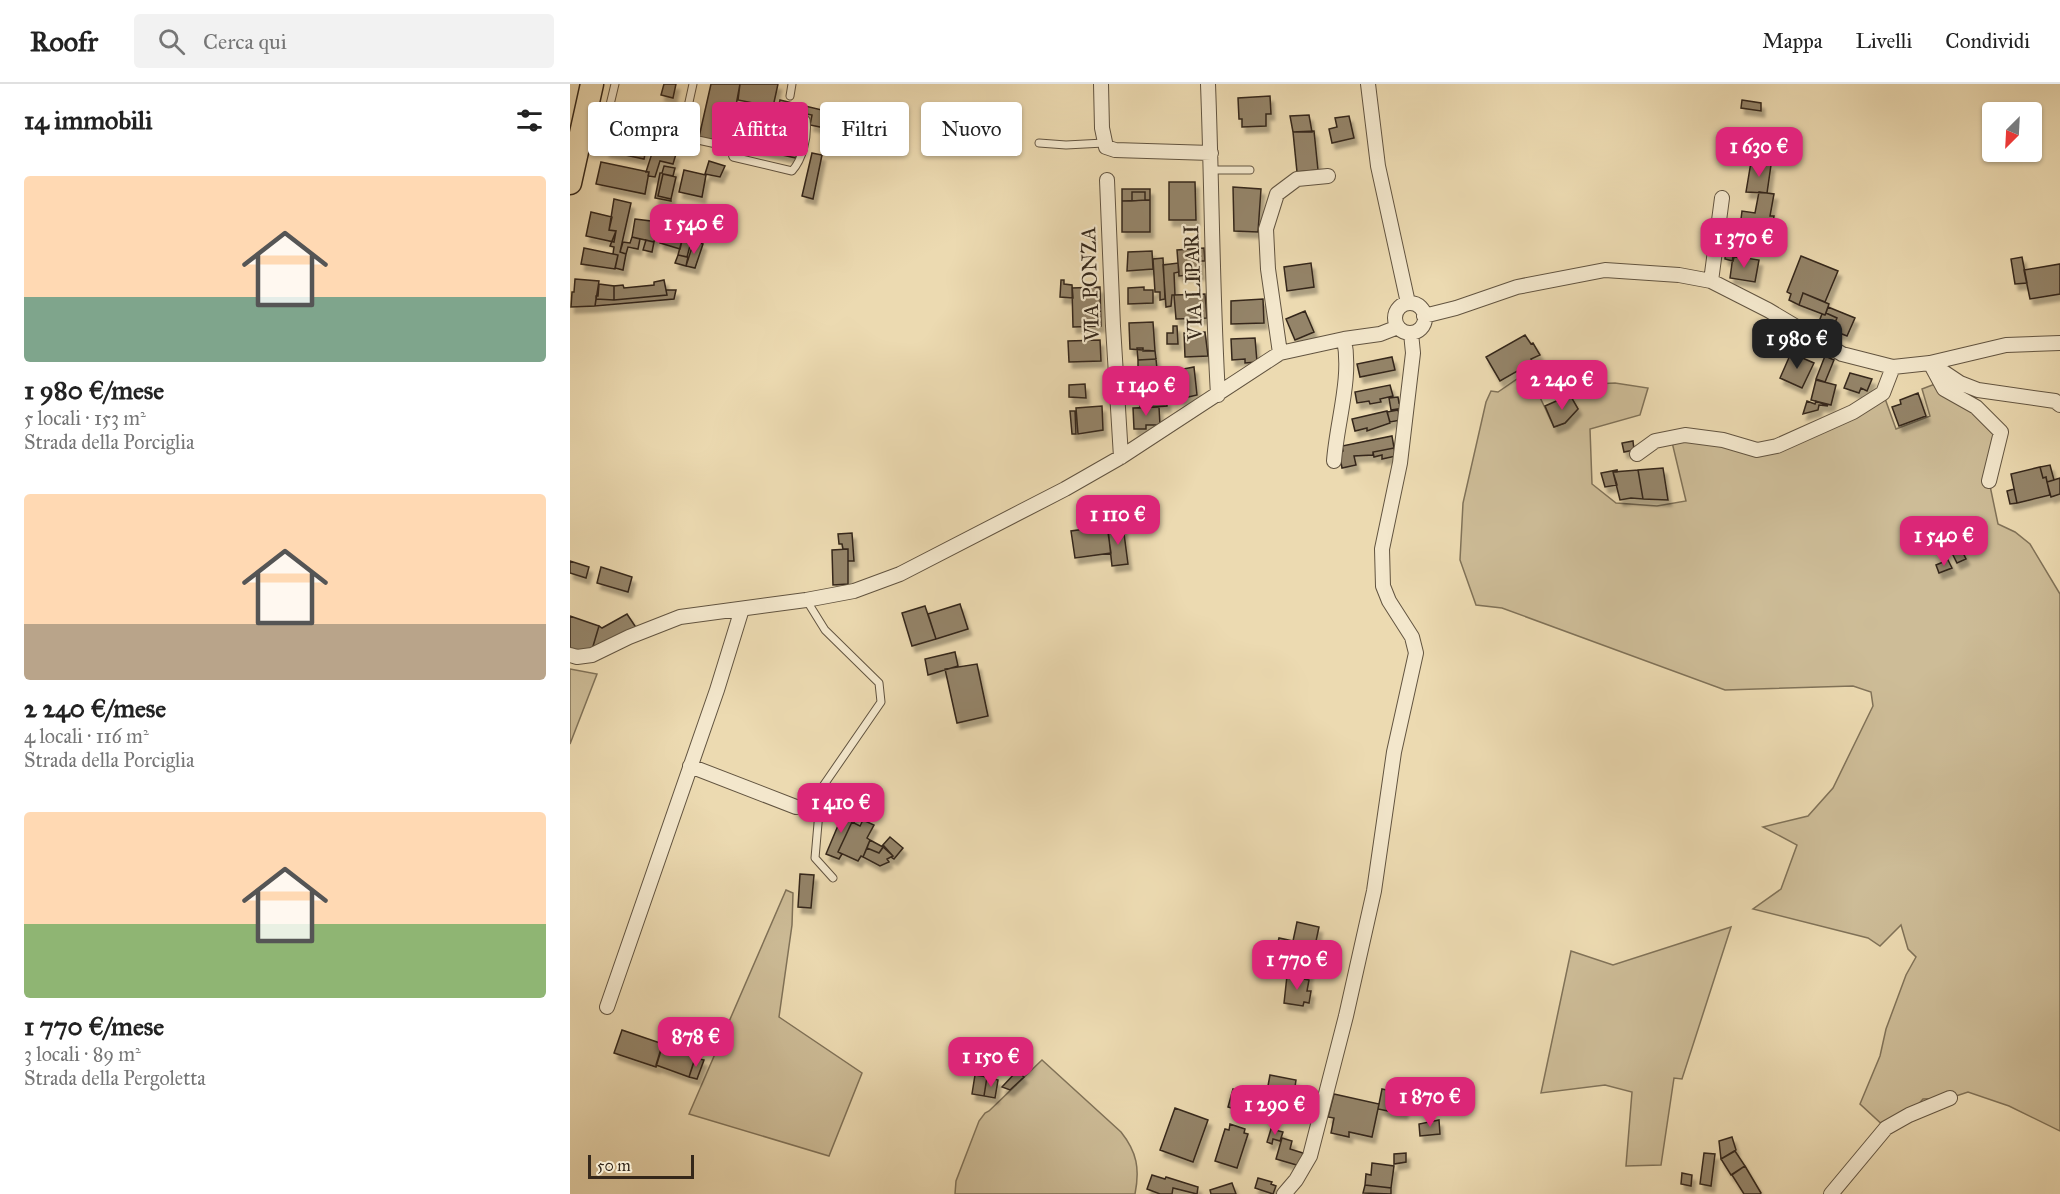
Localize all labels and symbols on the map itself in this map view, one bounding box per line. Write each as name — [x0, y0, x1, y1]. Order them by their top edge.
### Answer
north arrow — [1982, 102, 2042, 162]
pin: 1 630 € — [1704, 127, 1814, 178]
pin: 1 540 € — [639, 204, 749, 255]
pin: 1 370 € — [1689, 218, 1799, 269]
street label: VIA LIPARI — [1178, 224, 1208, 343]
street label: VIA PONZA — [1075, 226, 1105, 343]
pin: 1 980 € — [1742, 319, 1852, 370]
pin: 2 240 € — [1507, 360, 1617, 411]
pin: 1 140 € — [1091, 366, 1201, 417]
pin: 1 110 € — [1063, 495, 1173, 546]
pin: 1 540 € — [1889, 516, 1999, 567]
pin: 1 410 € — [786, 783, 896, 834]
pin: 1 770 € — [1242, 940, 1352, 991]
pin: 878 € — [654, 1017, 738, 1068]
pin: 1 150 € — [936, 1037, 1046, 1088]
pin: 1 870 € — [1375, 1077, 1485, 1128]
pin: 1 290 € — [1220, 1085, 1330, 1136]
scale bar — [588, 1152, 694, 1180]

